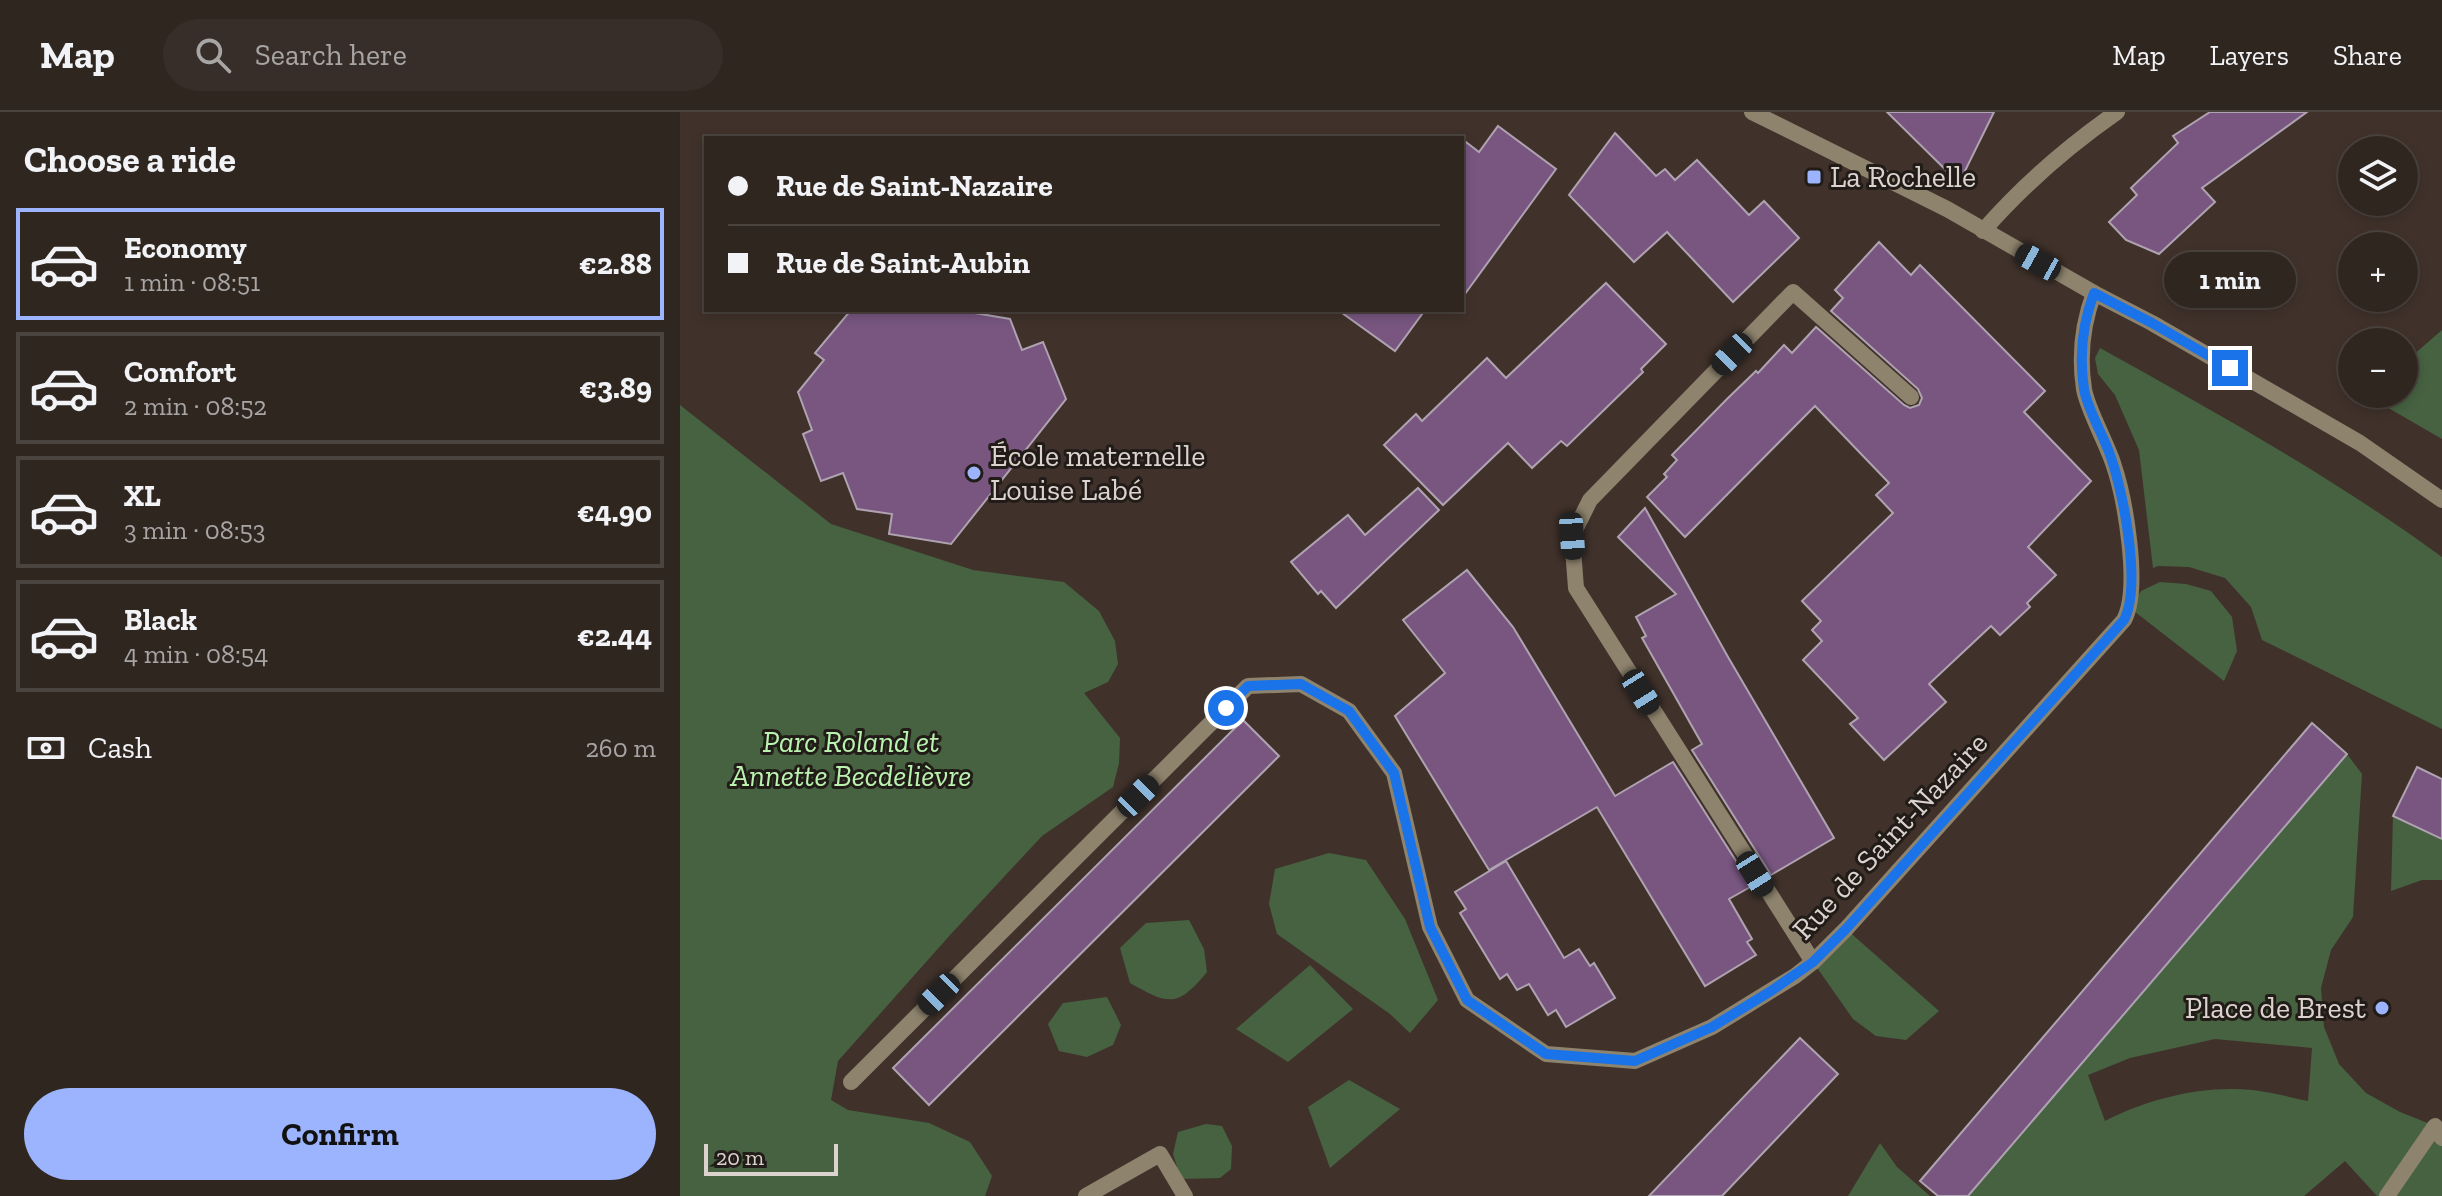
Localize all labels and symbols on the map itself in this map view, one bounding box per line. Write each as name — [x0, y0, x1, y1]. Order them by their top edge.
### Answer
place label: La Rochelle — [1830, 159, 1976, 195]
marker: La Rochelle — [1805, 168, 1823, 186]
car — [2011, 240, 2065, 284]
callout: 1 min — [2164, 252, 2296, 308]
car — [1707, 328, 1757, 380]
route end — [2212, 350, 2248, 386]
place label: École maternelle Louise Labé — [990, 438, 1205, 508]
marker: École maternelle Louise Labé — [965, 464, 983, 482]
car — [1558, 511, 1586, 561]
car — [1618, 665, 1664, 719]
route start — [1208, 690, 1244, 726]
park label: Parc Roland et Annette Becdelièvre — [730, 724, 971, 794]
street label: Rue de Saint-Nazaire — [1785, 725, 1995, 947]
car — [1113, 771, 1163, 821]
car — [1732, 847, 1778, 901]
car — [914, 969, 964, 1019]
place label: Place de Brest — [2185, 990, 2366, 1026]
marker: Place de Brest — [2373, 999, 2391, 1017]
scale bar — [704, 1140, 838, 1176]

